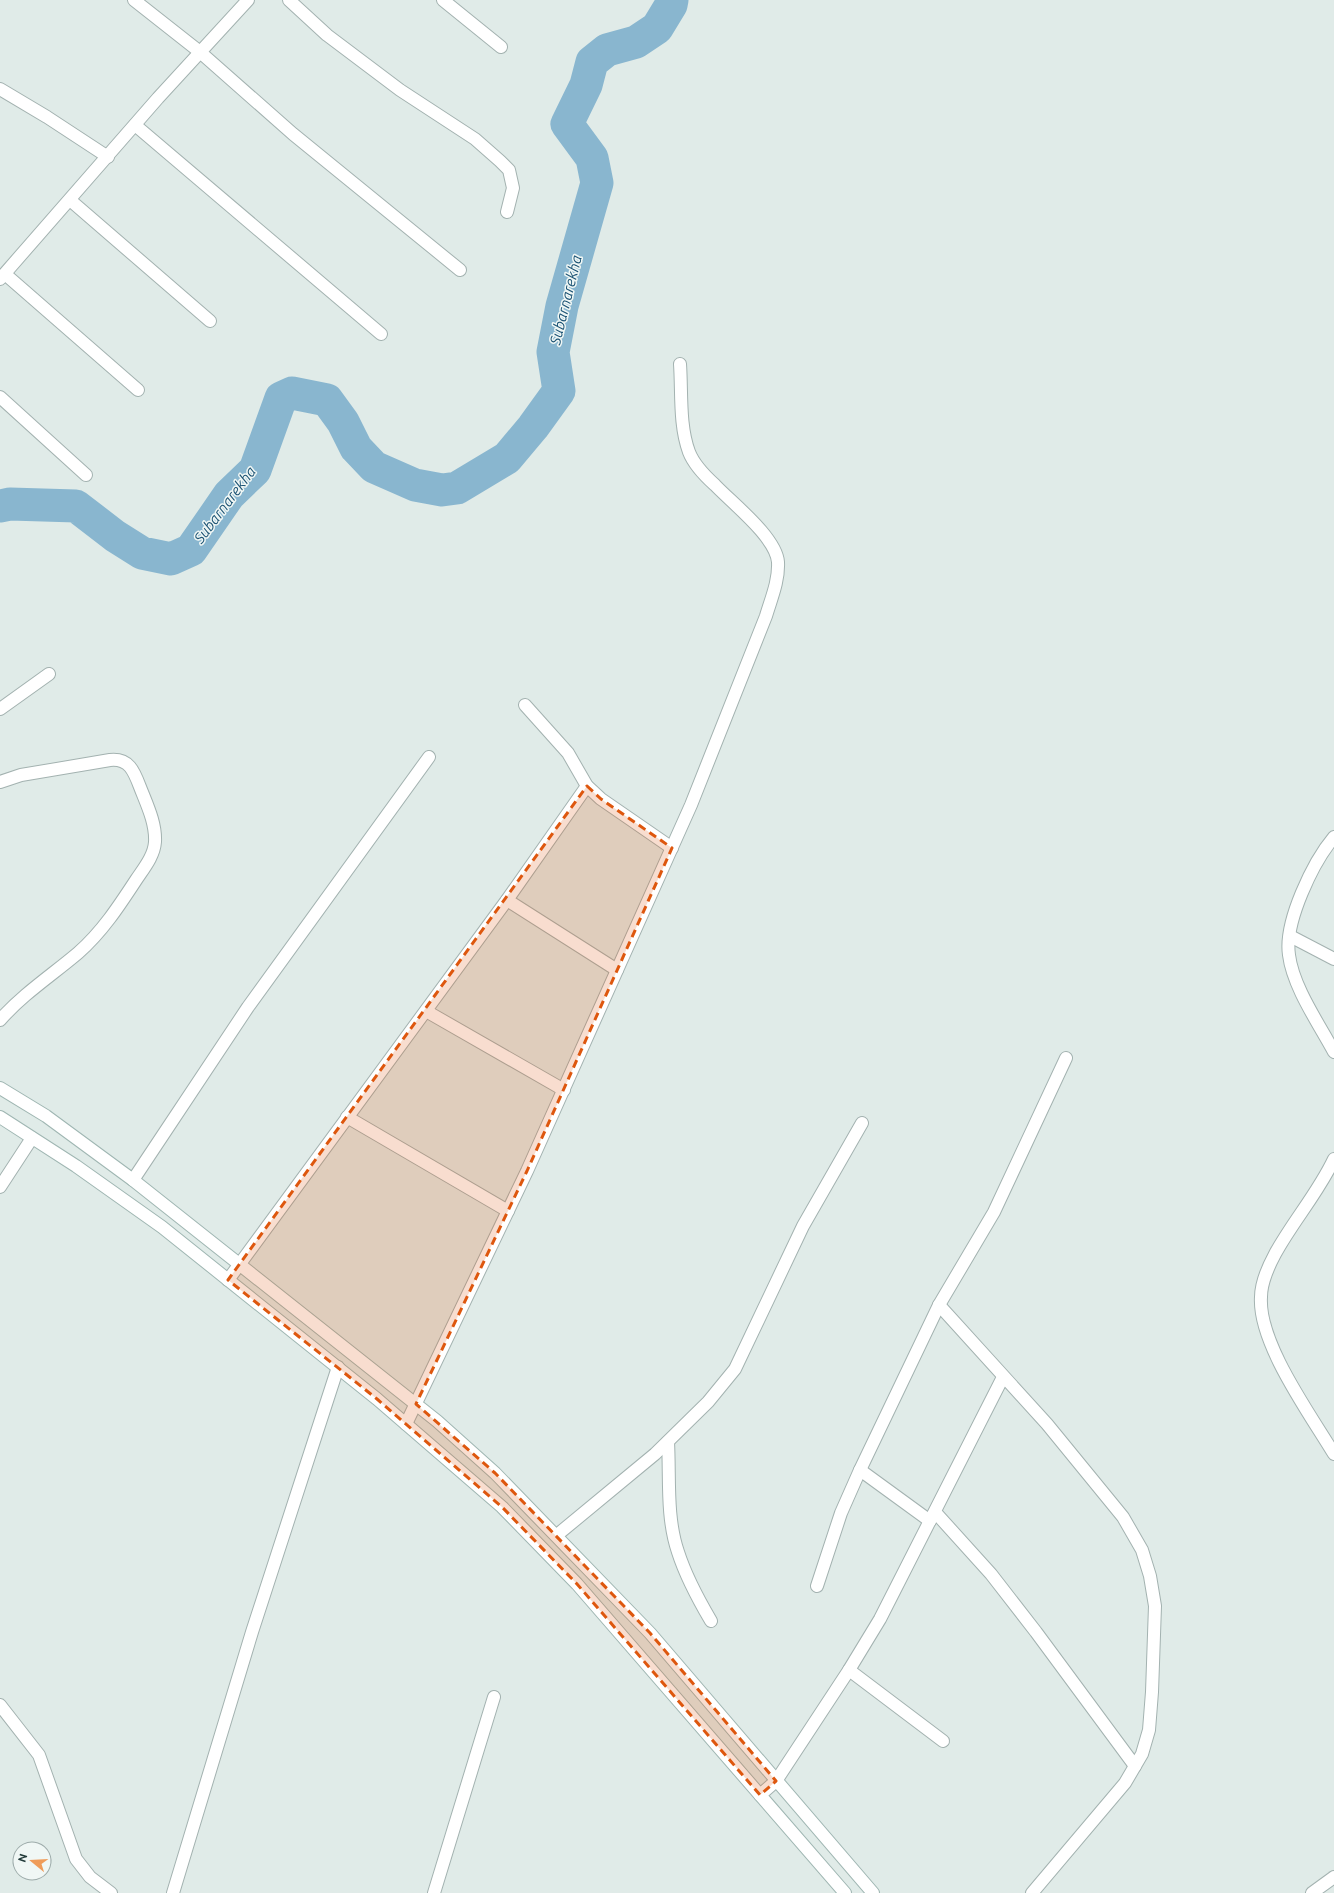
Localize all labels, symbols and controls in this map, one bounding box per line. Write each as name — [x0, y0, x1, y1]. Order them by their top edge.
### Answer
water label: Subarnarekha — [546, 253, 585, 347]
water label: Subarnarekha — [190, 463, 259, 547]
north arrow — [12, 1841, 52, 1881]
text: N — [16, 1852, 29, 1864]

